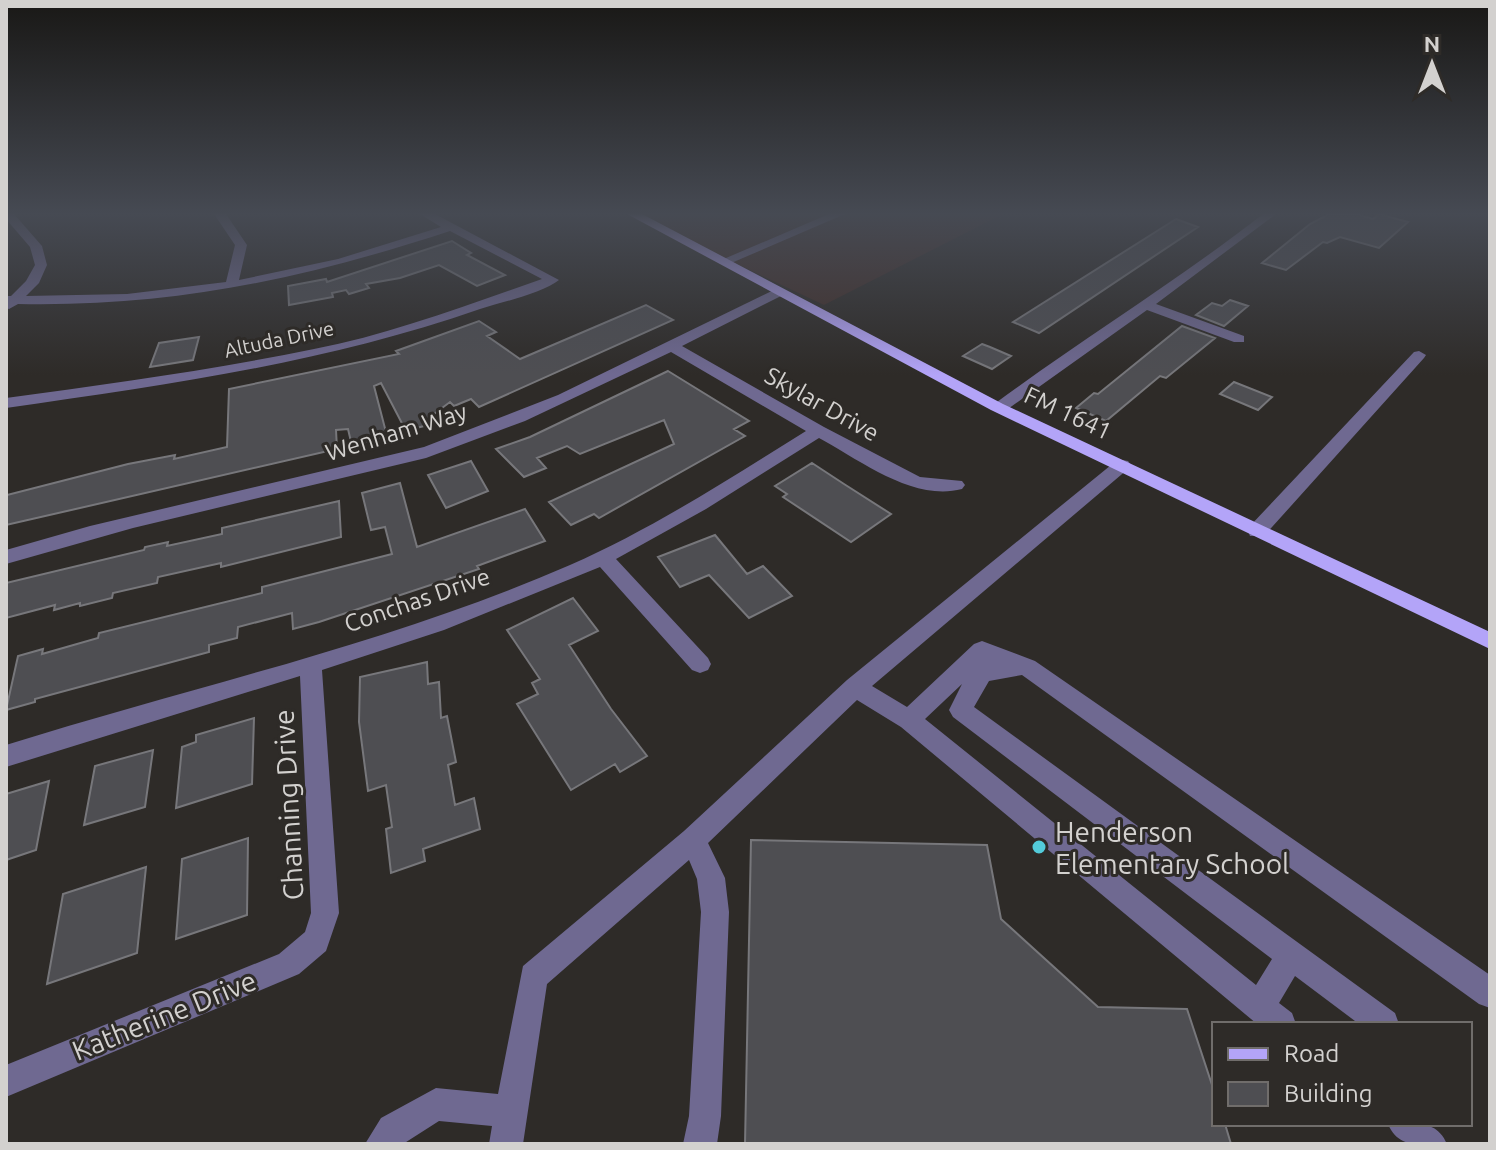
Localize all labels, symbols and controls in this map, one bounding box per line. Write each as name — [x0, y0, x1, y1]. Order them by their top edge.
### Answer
north arrow — [1392, 24, 1472, 104]
text: N — [1424, 31, 1440, 56]
street label: Altuda Drive — [222, 316, 336, 362]
street label: Skylar Drive — [760, 362, 884, 446]
street label: FM 1641 — [1020, 381, 1116, 445]
street label: Wenham Way — [322, 398, 470, 466]
street label: Conchas Drive — [341, 562, 493, 638]
street label: Channing Drive — [268, 709, 308, 901]
place label: Henderson Elementary School — [1055, 816, 1289, 879]
marker: Henderson Elementary School — [1030, 838, 1048, 856]
street label: Katherine Drive — [68, 964, 260, 1066]
legend — [1212, 1022, 1472, 1126]
text: Road — [1284, 1040, 1339, 1067]
text: Building — [1284, 1080, 1372, 1107]

